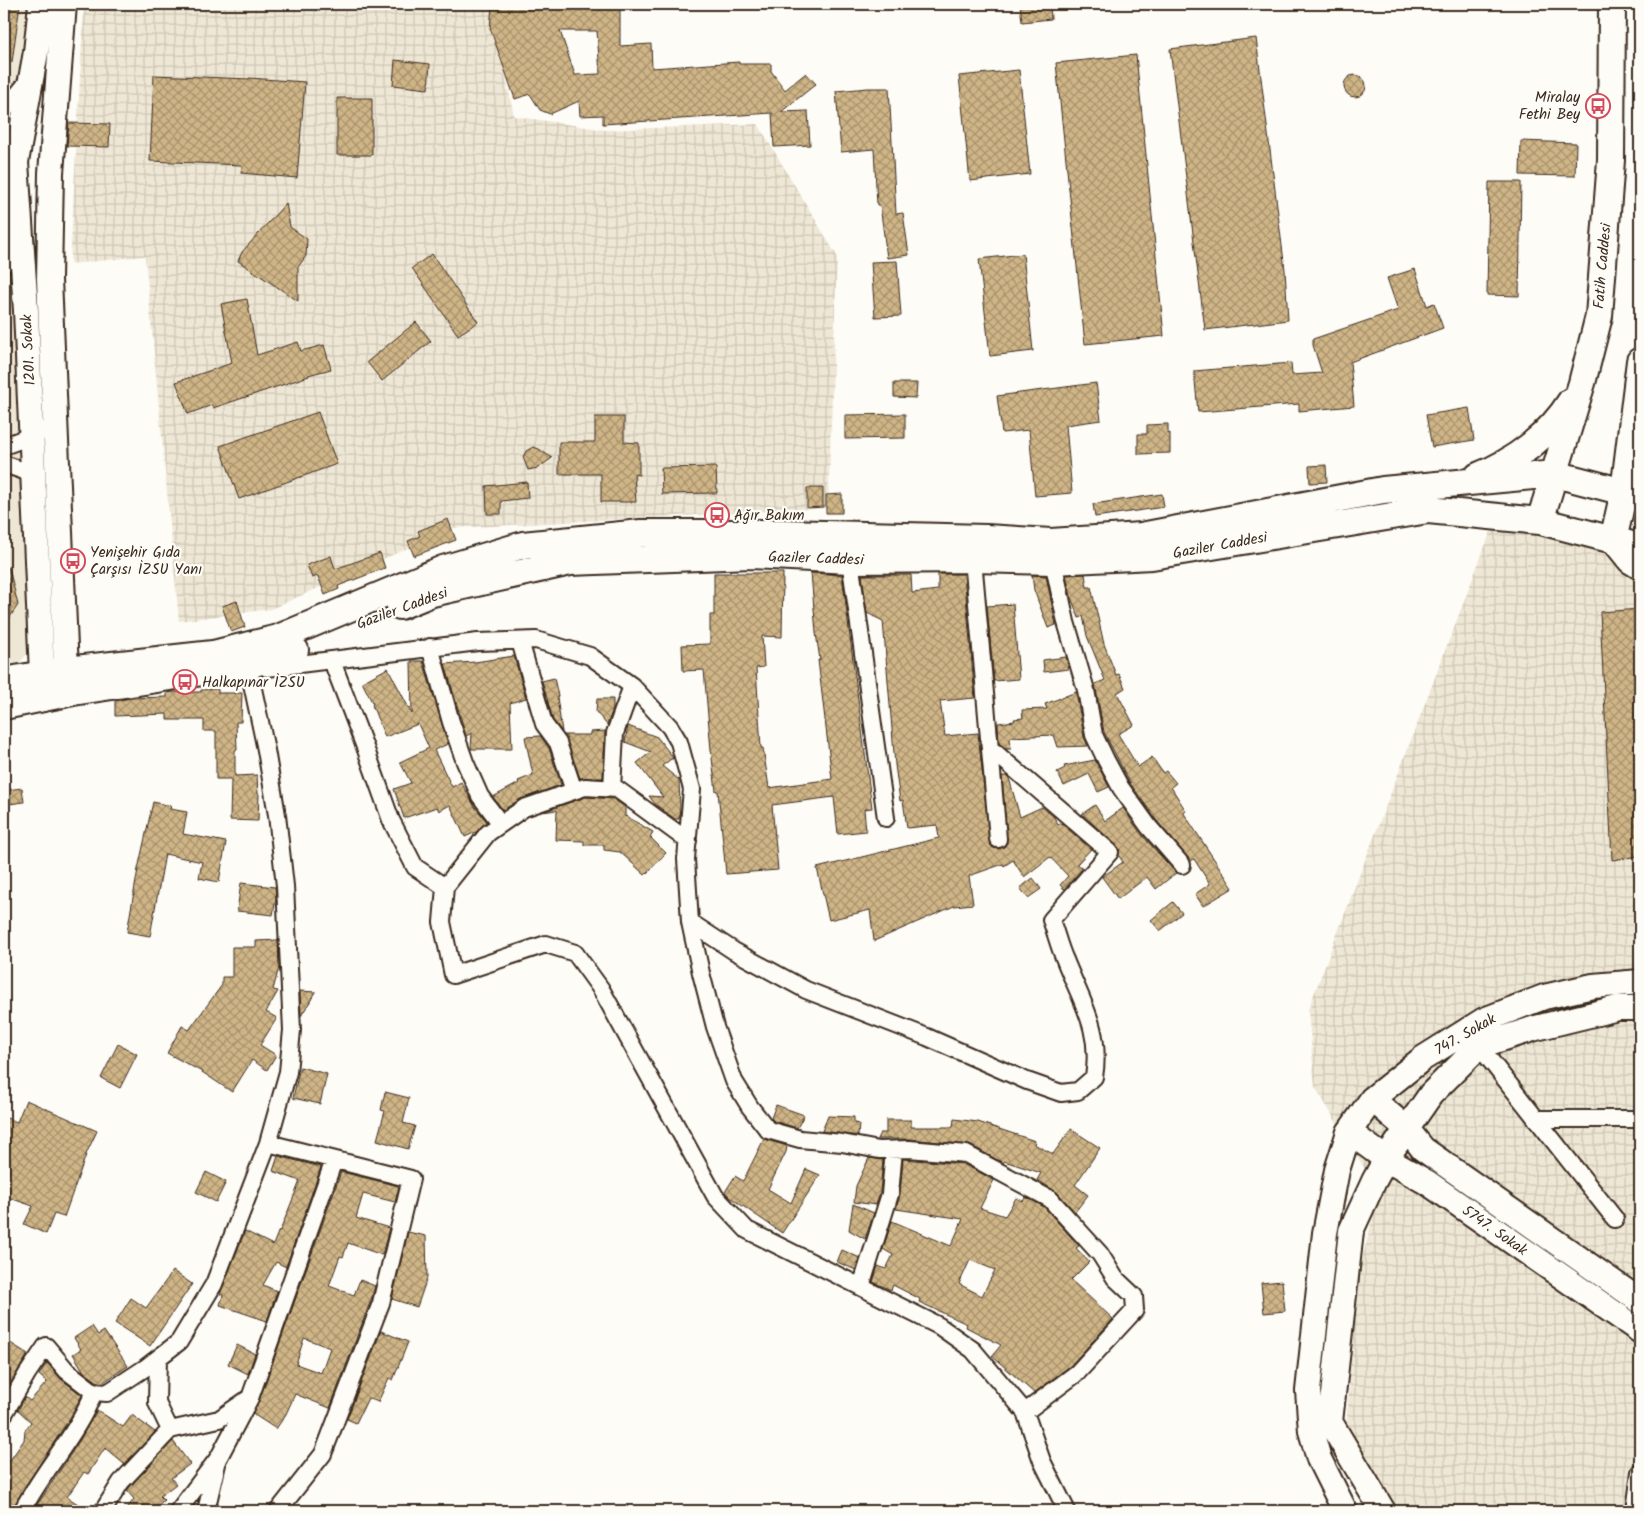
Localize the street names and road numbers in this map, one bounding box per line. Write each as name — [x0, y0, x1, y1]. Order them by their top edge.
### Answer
street label: Fatih Caddesi — [1587, 221, 1619, 310]
street label: 1201. Sokak — [15, 313, 43, 386]
street label: Gaziler Caddesi — [1171, 526, 1271, 566]
street label: Gaziler Caddesi — [768, 545, 866, 573]
street label: Gaziler Caddesi — [353, 581, 453, 637]
street label: 747. Sokak — [1430, 1007, 1502, 1062]
street label: 5747. Sokak — [1457, 1199, 1533, 1263]

